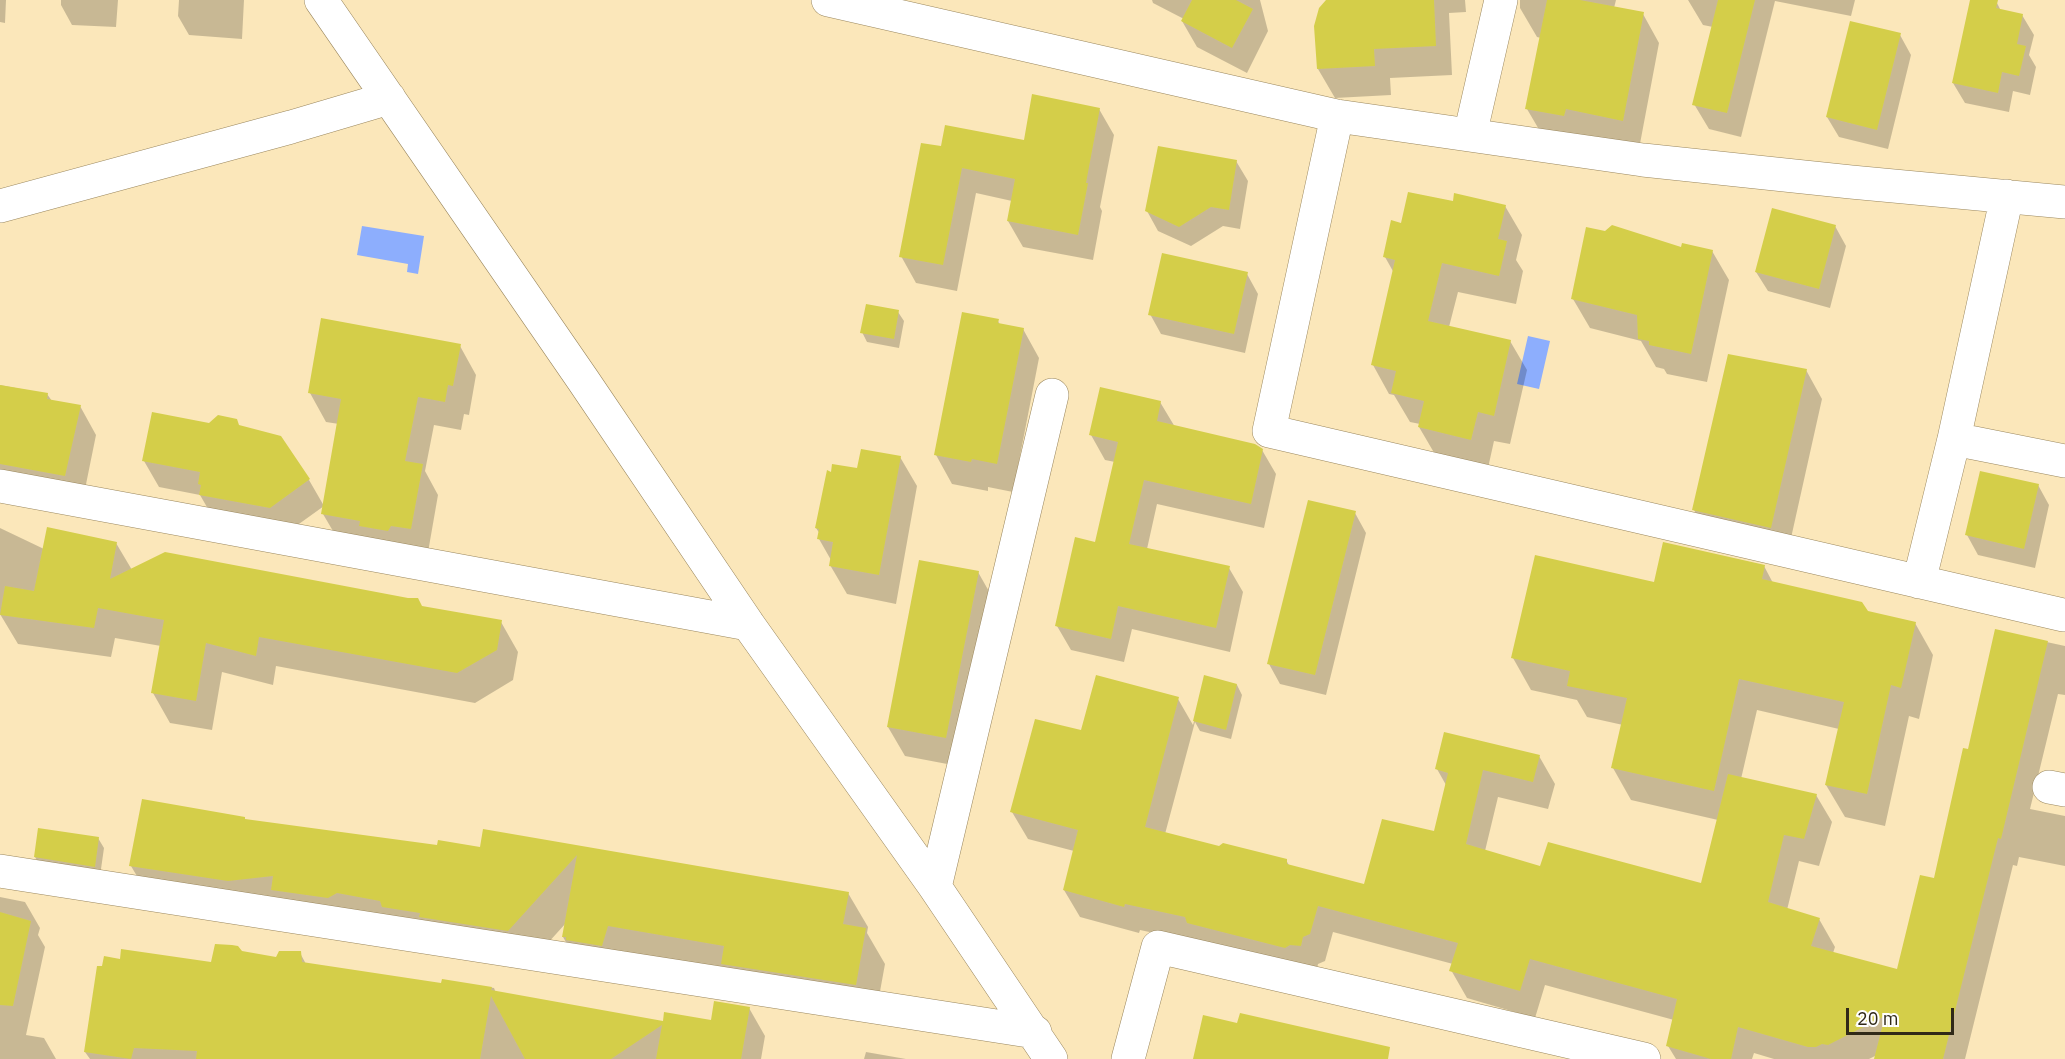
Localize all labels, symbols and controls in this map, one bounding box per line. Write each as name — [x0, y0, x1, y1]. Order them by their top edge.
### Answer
scale bar — [1849, 996, 1957, 1034]
text: 20 m — [1857, 1007, 1899, 1030]

